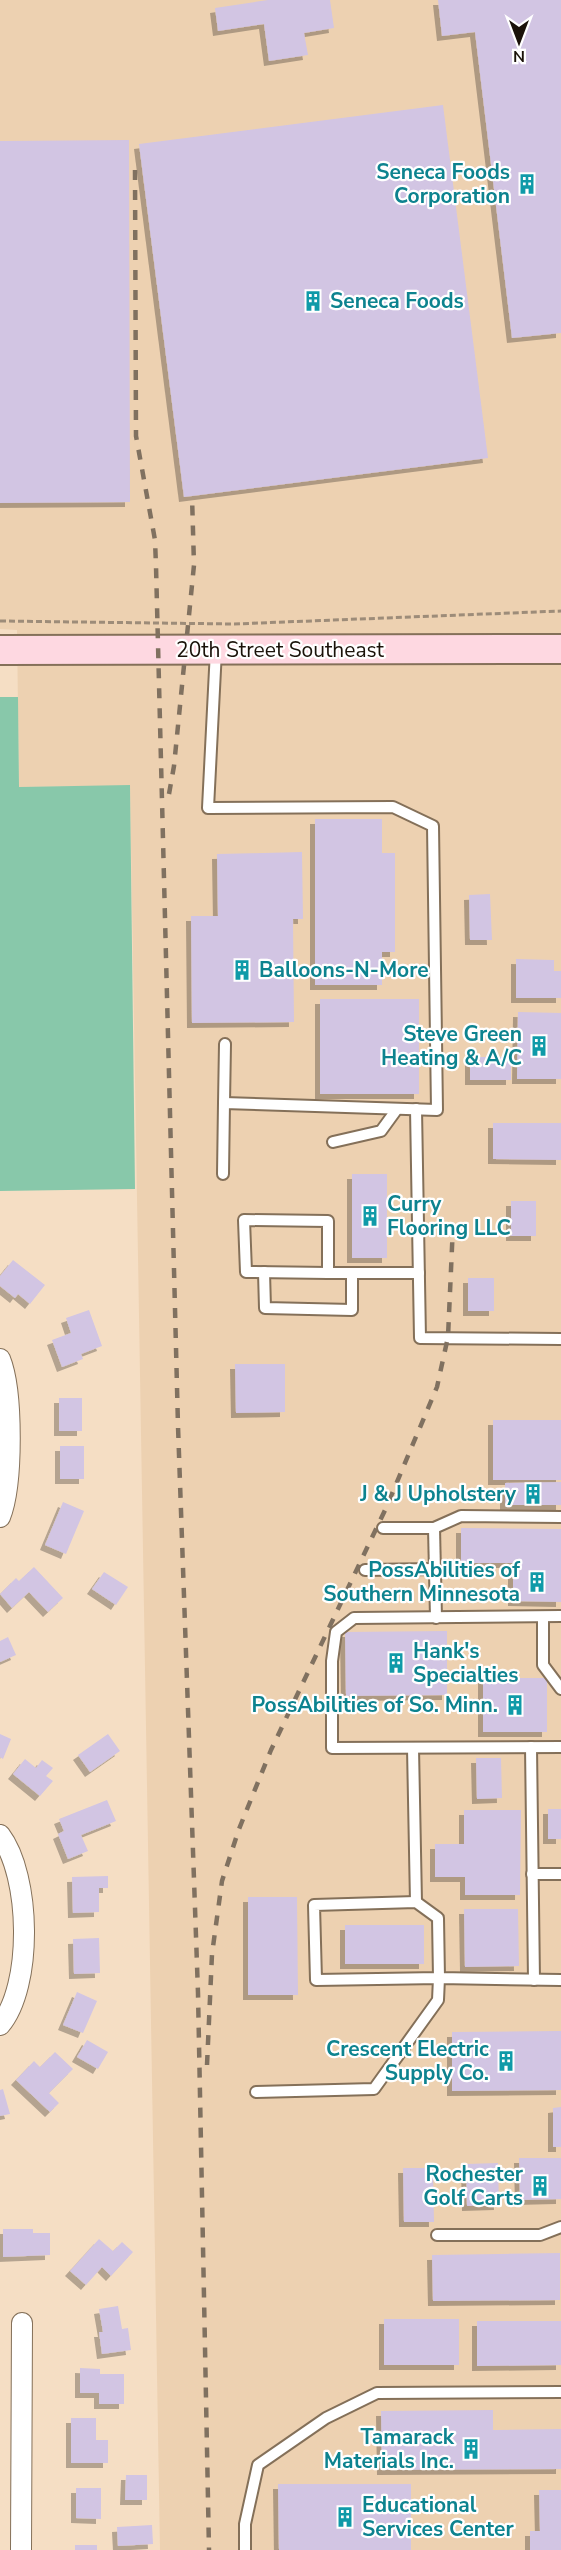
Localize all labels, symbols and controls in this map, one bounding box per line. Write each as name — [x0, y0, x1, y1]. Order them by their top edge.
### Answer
north arrow — [489, 12, 549, 72]
text: N — [513, 45, 525, 67]
place label: Seneca Foods Corporation — [376, 158, 510, 210]
building icon: Seneca Foods Corporation — [515, 172, 539, 196]
place label: Seneca Foods — [330, 287, 464, 315]
building icon: Seneca Foods — [301, 289, 325, 313]
street label: 20th Street Southeast — [176, 636, 385, 664]
place label: Balloons-N-More — [259, 956, 429, 984]
building icon: Balloons-N-More — [230, 958, 254, 982]
place label: Steve Green Heating & A/C — [381, 1020, 522, 1072]
building icon: Steve Green Heating & A/C — [527, 1034, 551, 1058]
place label: Curry Flooring LLC — [387, 1190, 511, 1242]
building icon: Curry Flooring LLC — [358, 1204, 382, 1228]
place label: J & J Upholstery — [359, 1480, 517, 1508]
building icon: J & J Upholstery — [521, 1482, 545, 1506]
place label: PossAbilities of Southern Minnesota — [323, 1556, 520, 1608]
building icon: PossAbilities of Southern Minnesota — [525, 1570, 549, 1594]
place label: Hank's Specialties — [413, 1637, 518, 1689]
building icon: Hank's Specialties — [384, 1651, 408, 1675]
place label: PossAbilities of So. Minn. — [251, 1691, 498, 1719]
building icon: PossAbilities of So. Minn. — [503, 1693, 527, 1717]
place label: Crescent Electric Supply Co. — [326, 2035, 489, 2087]
building icon: Crescent Electric Supply Co. — [494, 2049, 518, 2073]
place label: Rochester Golf Carts — [423, 2160, 524, 2212]
building icon: Rochester Golf Carts — [528, 2174, 552, 2198]
place label: Tamarack Materials Inc. — [324, 2423, 455, 2475]
building icon: Tamarack Materials Inc. — [459, 2437, 483, 2461]
place label: Educational Services Center — [362, 2491, 514, 2543]
building icon: Educational Services Center — [333, 2505, 357, 2529]

